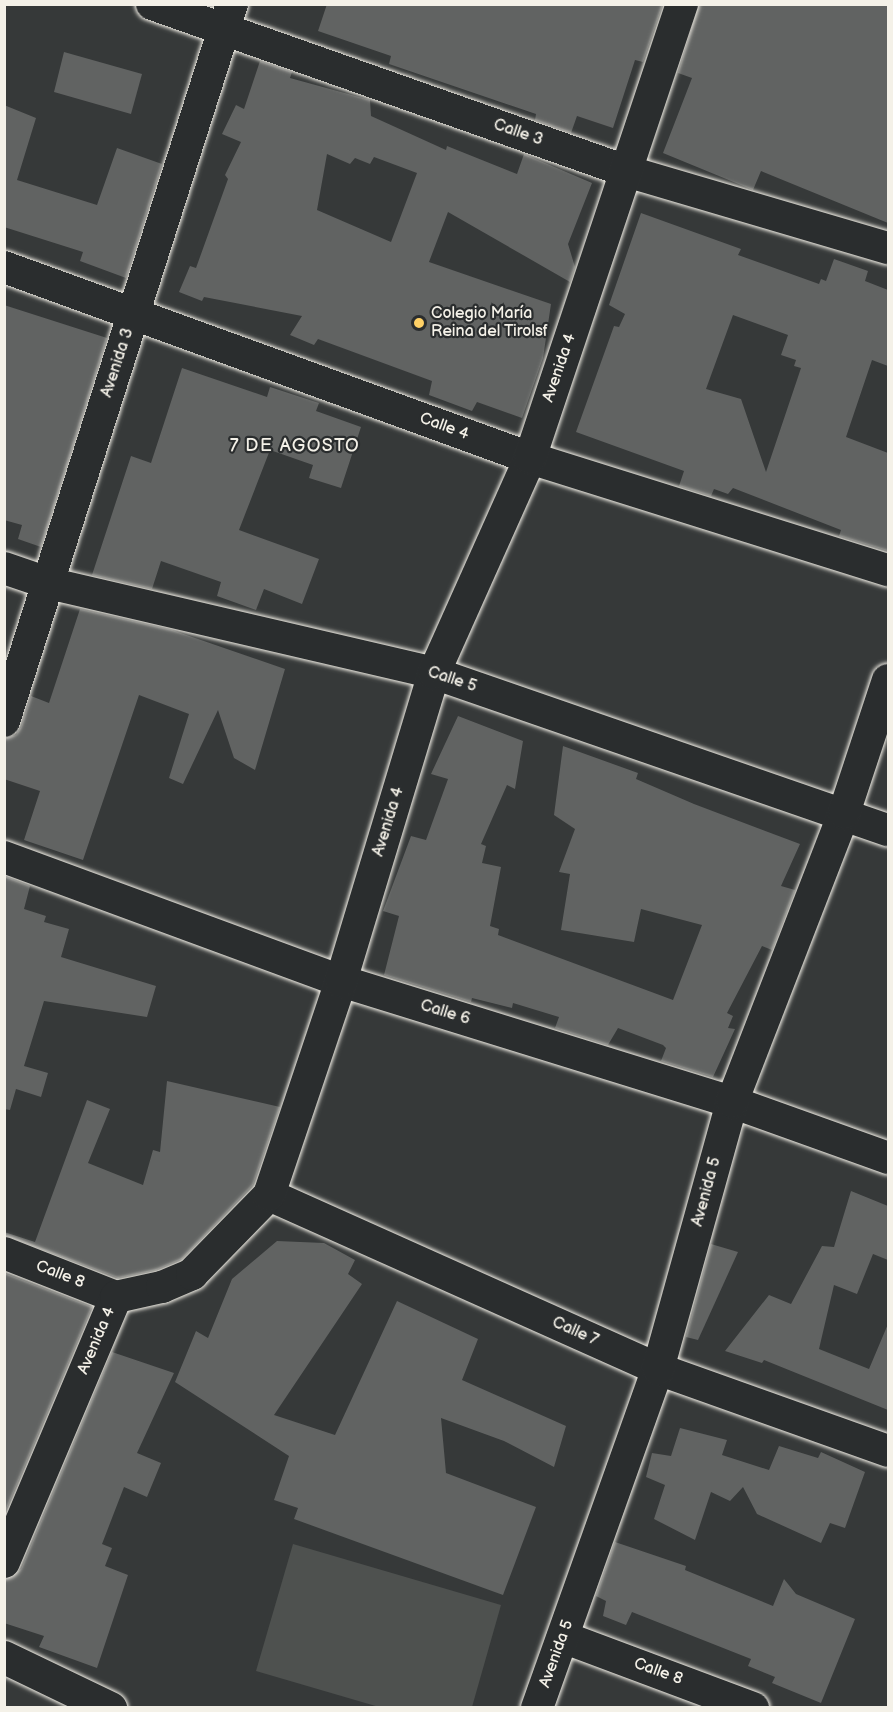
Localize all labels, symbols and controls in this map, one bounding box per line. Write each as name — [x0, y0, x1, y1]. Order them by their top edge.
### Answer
street label: Calle 3 — [491, 116, 545, 150]
place label: Colegio María Reina del Tirolsf — [431, 304, 548, 342]
marker: Colegio María Reina del Tirolsf — [412, 316, 426, 330]
street label: Avenida 3 — [98, 326, 138, 400]
street label: Avenida 4 — [539, 331, 581, 405]
street label: Calle 4 — [417, 409, 471, 445]
district label: 7 DE AGOSTO — [229, 435, 361, 457]
street label: Calle 5 — [425, 663, 479, 697]
street label: Avenida 4 — [369, 785, 409, 859]
street label: Calle 6 — [418, 996, 472, 1030]
street label: Avenida 5 — [689, 1155, 725, 1229]
street label: Calle 8 — [33, 1257, 87, 1293]
street label: Avenida 4 — [74, 1304, 120, 1378]
street label: Calle 7 — [549, 1313, 601, 1351]
street label: Avenida 5 — [536, 1617, 578, 1691]
street label: Calle 8 — [631, 1654, 685, 1690]

